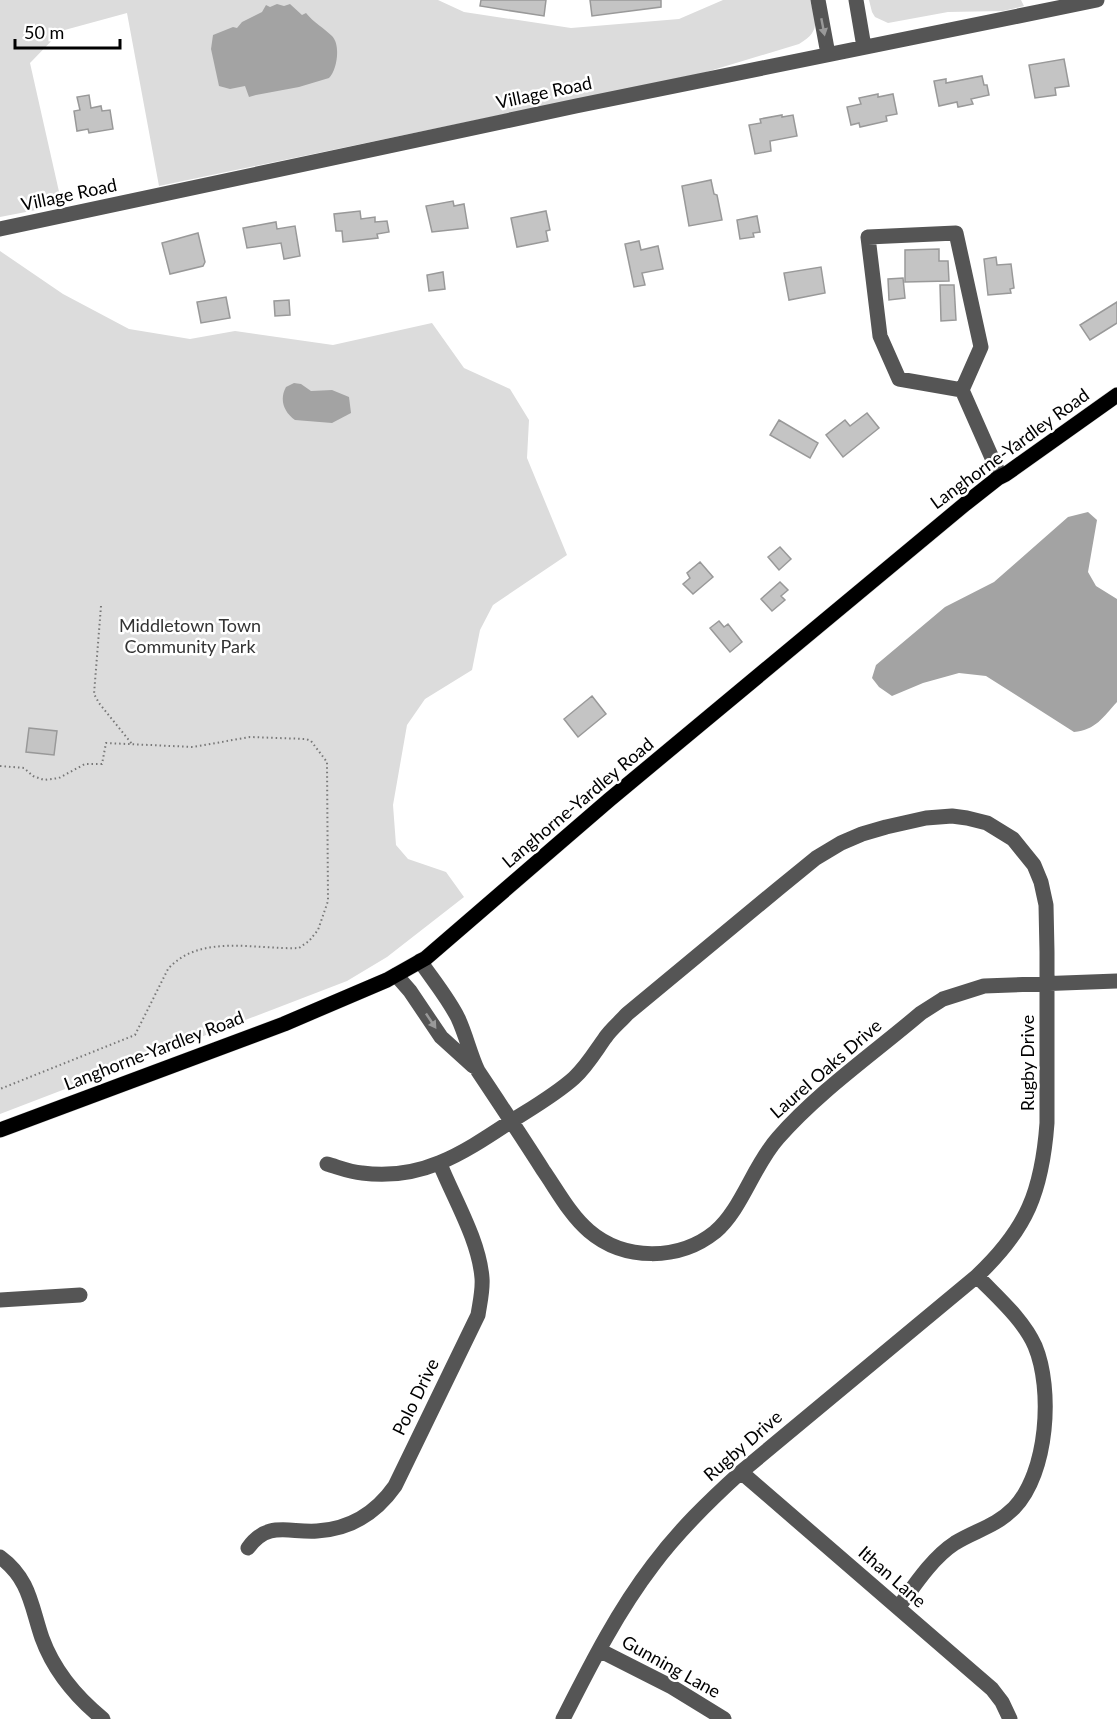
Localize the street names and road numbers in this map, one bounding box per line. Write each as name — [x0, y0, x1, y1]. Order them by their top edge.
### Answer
street label: Village Road — [494, 71, 594, 113]
street label: Village Road — [19, 173, 119, 215]
street label: Langhorne-Yardley Road — [926, 383, 1093, 513]
street label: Langhorne-Yardley Road — [497, 732, 658, 872]
street label: Langhorne-Yardley Road — [61, 1006, 247, 1095]
street label: Laurel Oaks Drive — [765, 1014, 886, 1123]
street label: Rugby Drive — [1016, 1015, 1038, 1111]
street label: Polo Drive — [387, 1355, 443, 1438]
street label: Rugby Drive — [699, 1405, 786, 1485]
street label: Ithan Lane — [854, 1541, 931, 1612]
street label: Gunning Lane — [618, 1630, 725, 1702]

